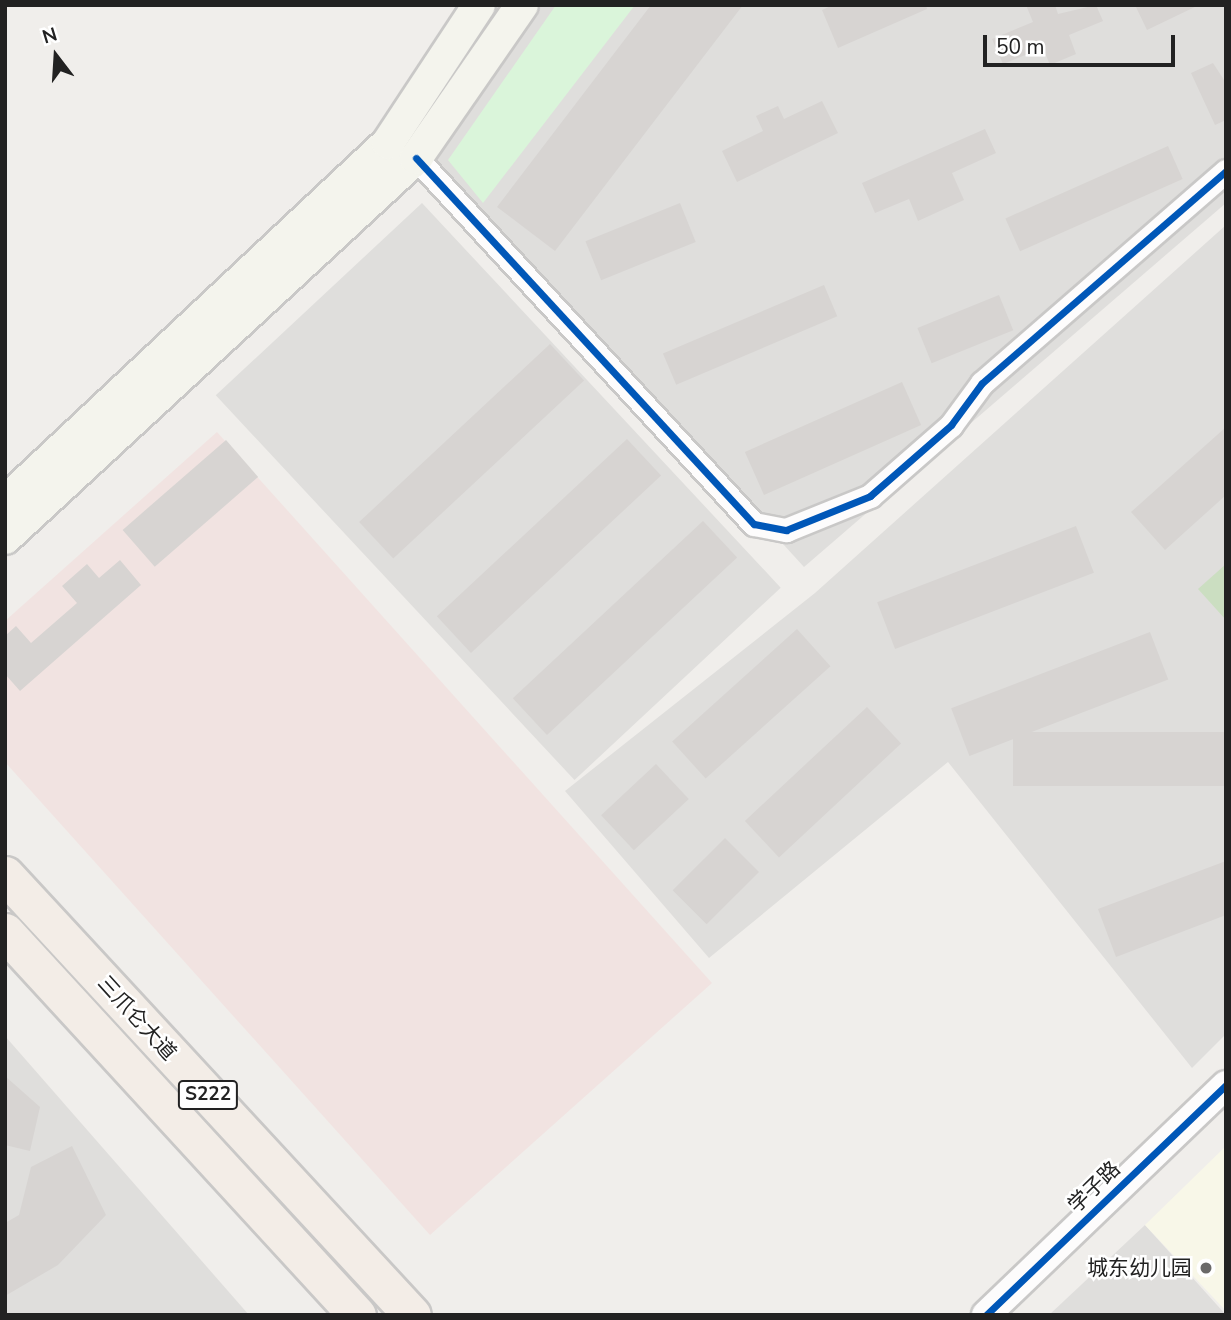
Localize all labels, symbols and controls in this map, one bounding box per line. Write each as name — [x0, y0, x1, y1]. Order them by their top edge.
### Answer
north arrow — [21, 21, 91, 91]
text: N — [39, 21, 60, 50]
scale bar — [986, 21, 1178, 65]
text: 50 m — [996, 33, 1045, 61]
street label: 三爪仑大道 — [93, 971, 181, 1065]
road number: S222 — [176, 1079, 240, 1110]
street label: 学子路 — [1063, 1156, 1125, 1218]
place label: 城东幼儿园 — [1087, 1255, 1192, 1281]
marker: 城东幼儿园 — [1198, 1260, 1214, 1276]

